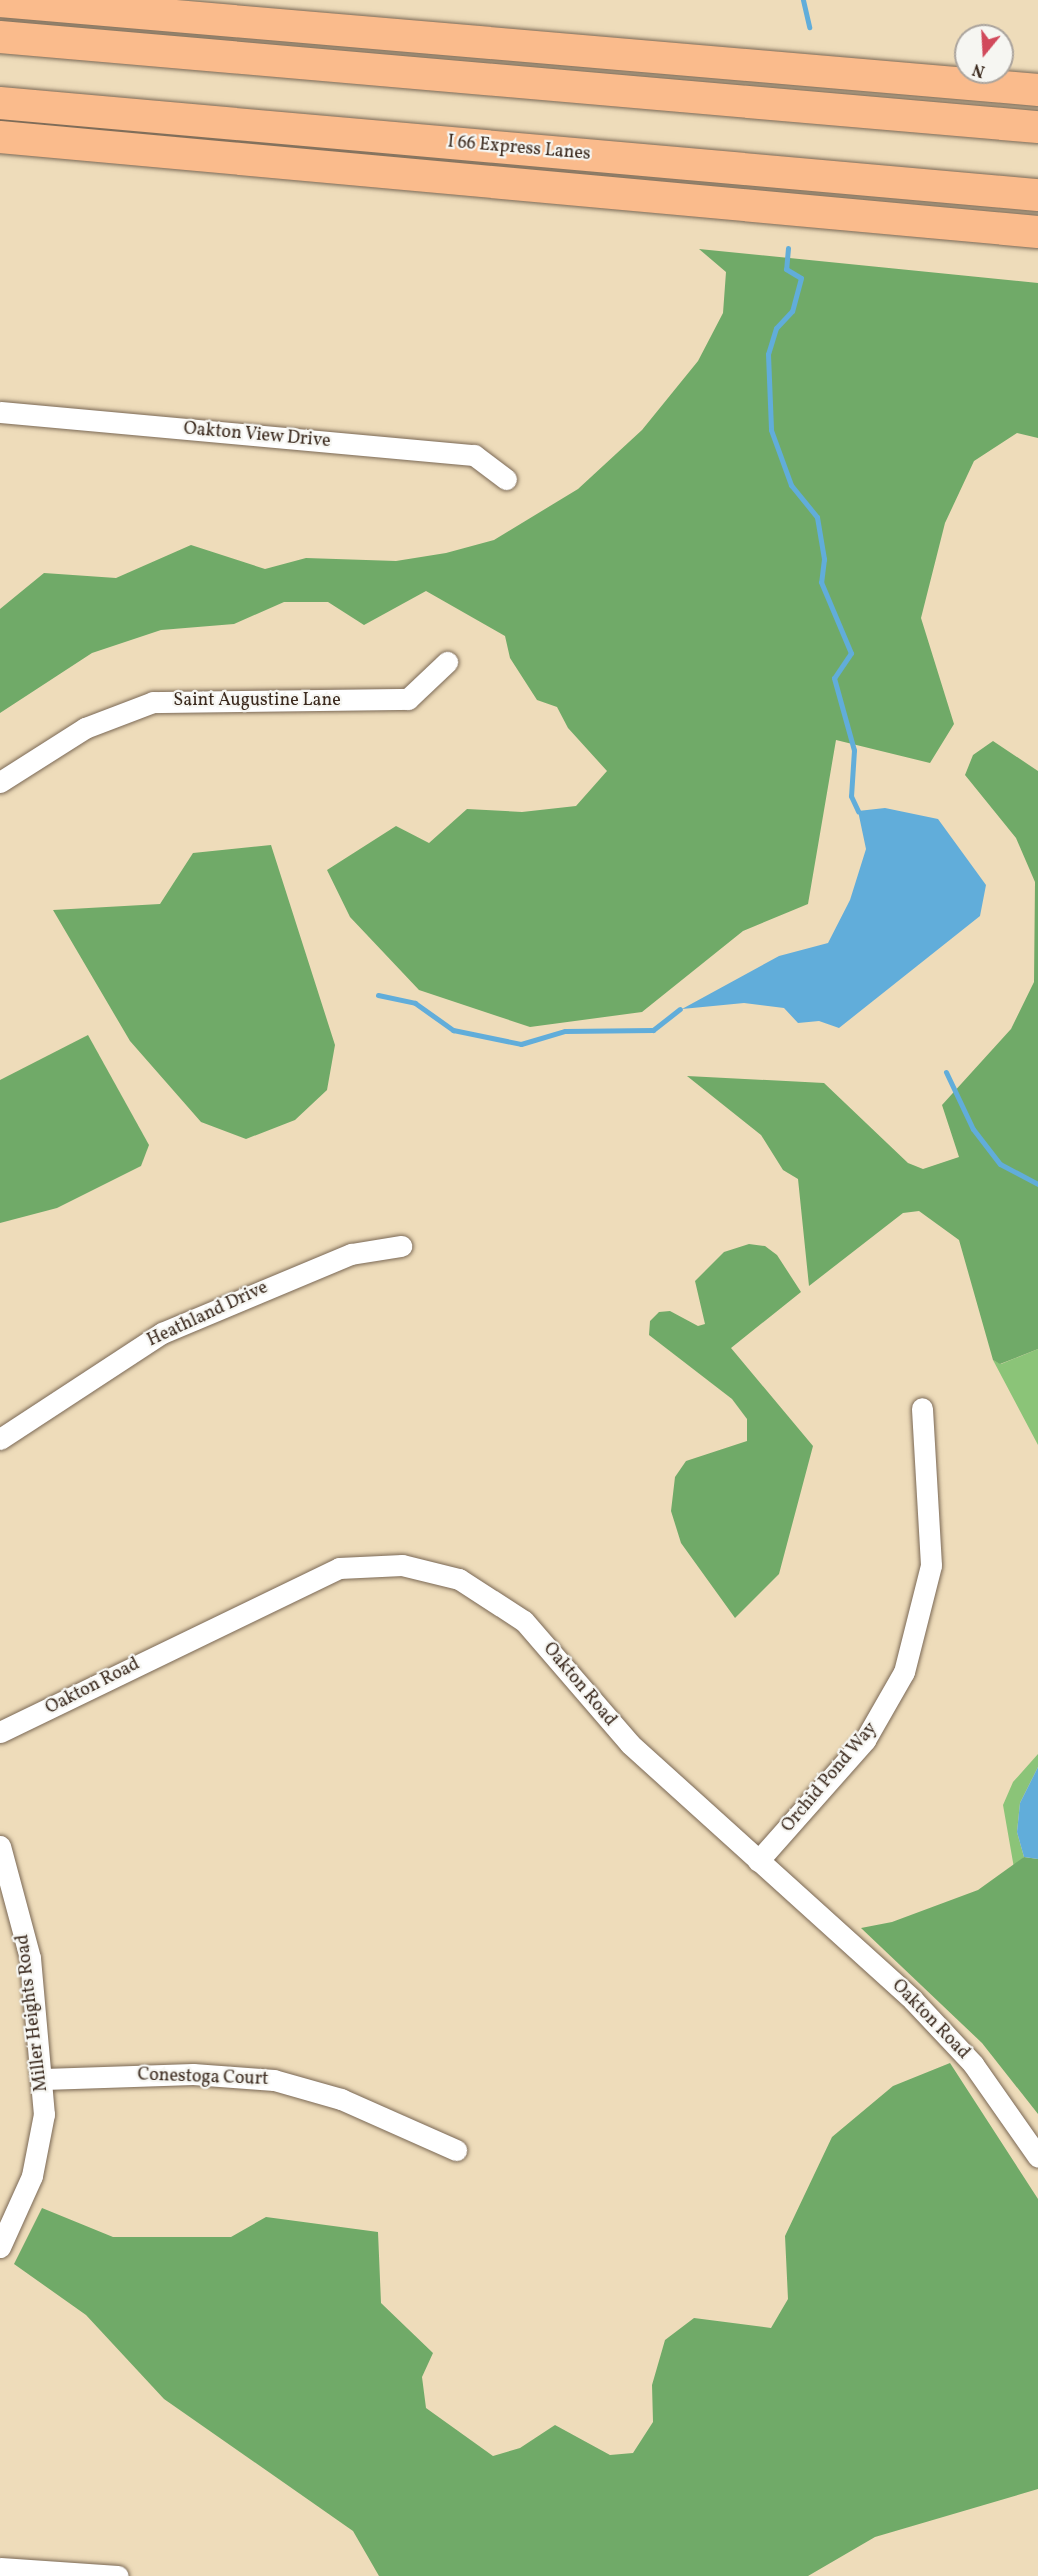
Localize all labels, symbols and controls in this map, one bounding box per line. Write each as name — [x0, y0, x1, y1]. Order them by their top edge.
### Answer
north arrow — [954, 24, 1014, 84]
text: N — [970, 57, 988, 81]
street label: I 66 Express Lanes — [447, 132, 591, 166]
street label: Oakton View Drive — [182, 419, 332, 453]
street label: Saint Augustine Lane — [173, 690, 341, 712]
street label: Heathland Drive — [144, 1278, 272, 1352]
street label: Oakton Road — [538, 1639, 620, 1731]
street label: Oakton Road — [42, 1654, 144, 1720]
street label: Orchid Pond Way — [778, 1718, 882, 1838]
street label: Miller Heights Road — [13, 1933, 53, 2093]
street label: Oakton Road — [887, 1976, 973, 2064]
street label: Conestoga Court — [137, 2065, 269, 2091]

